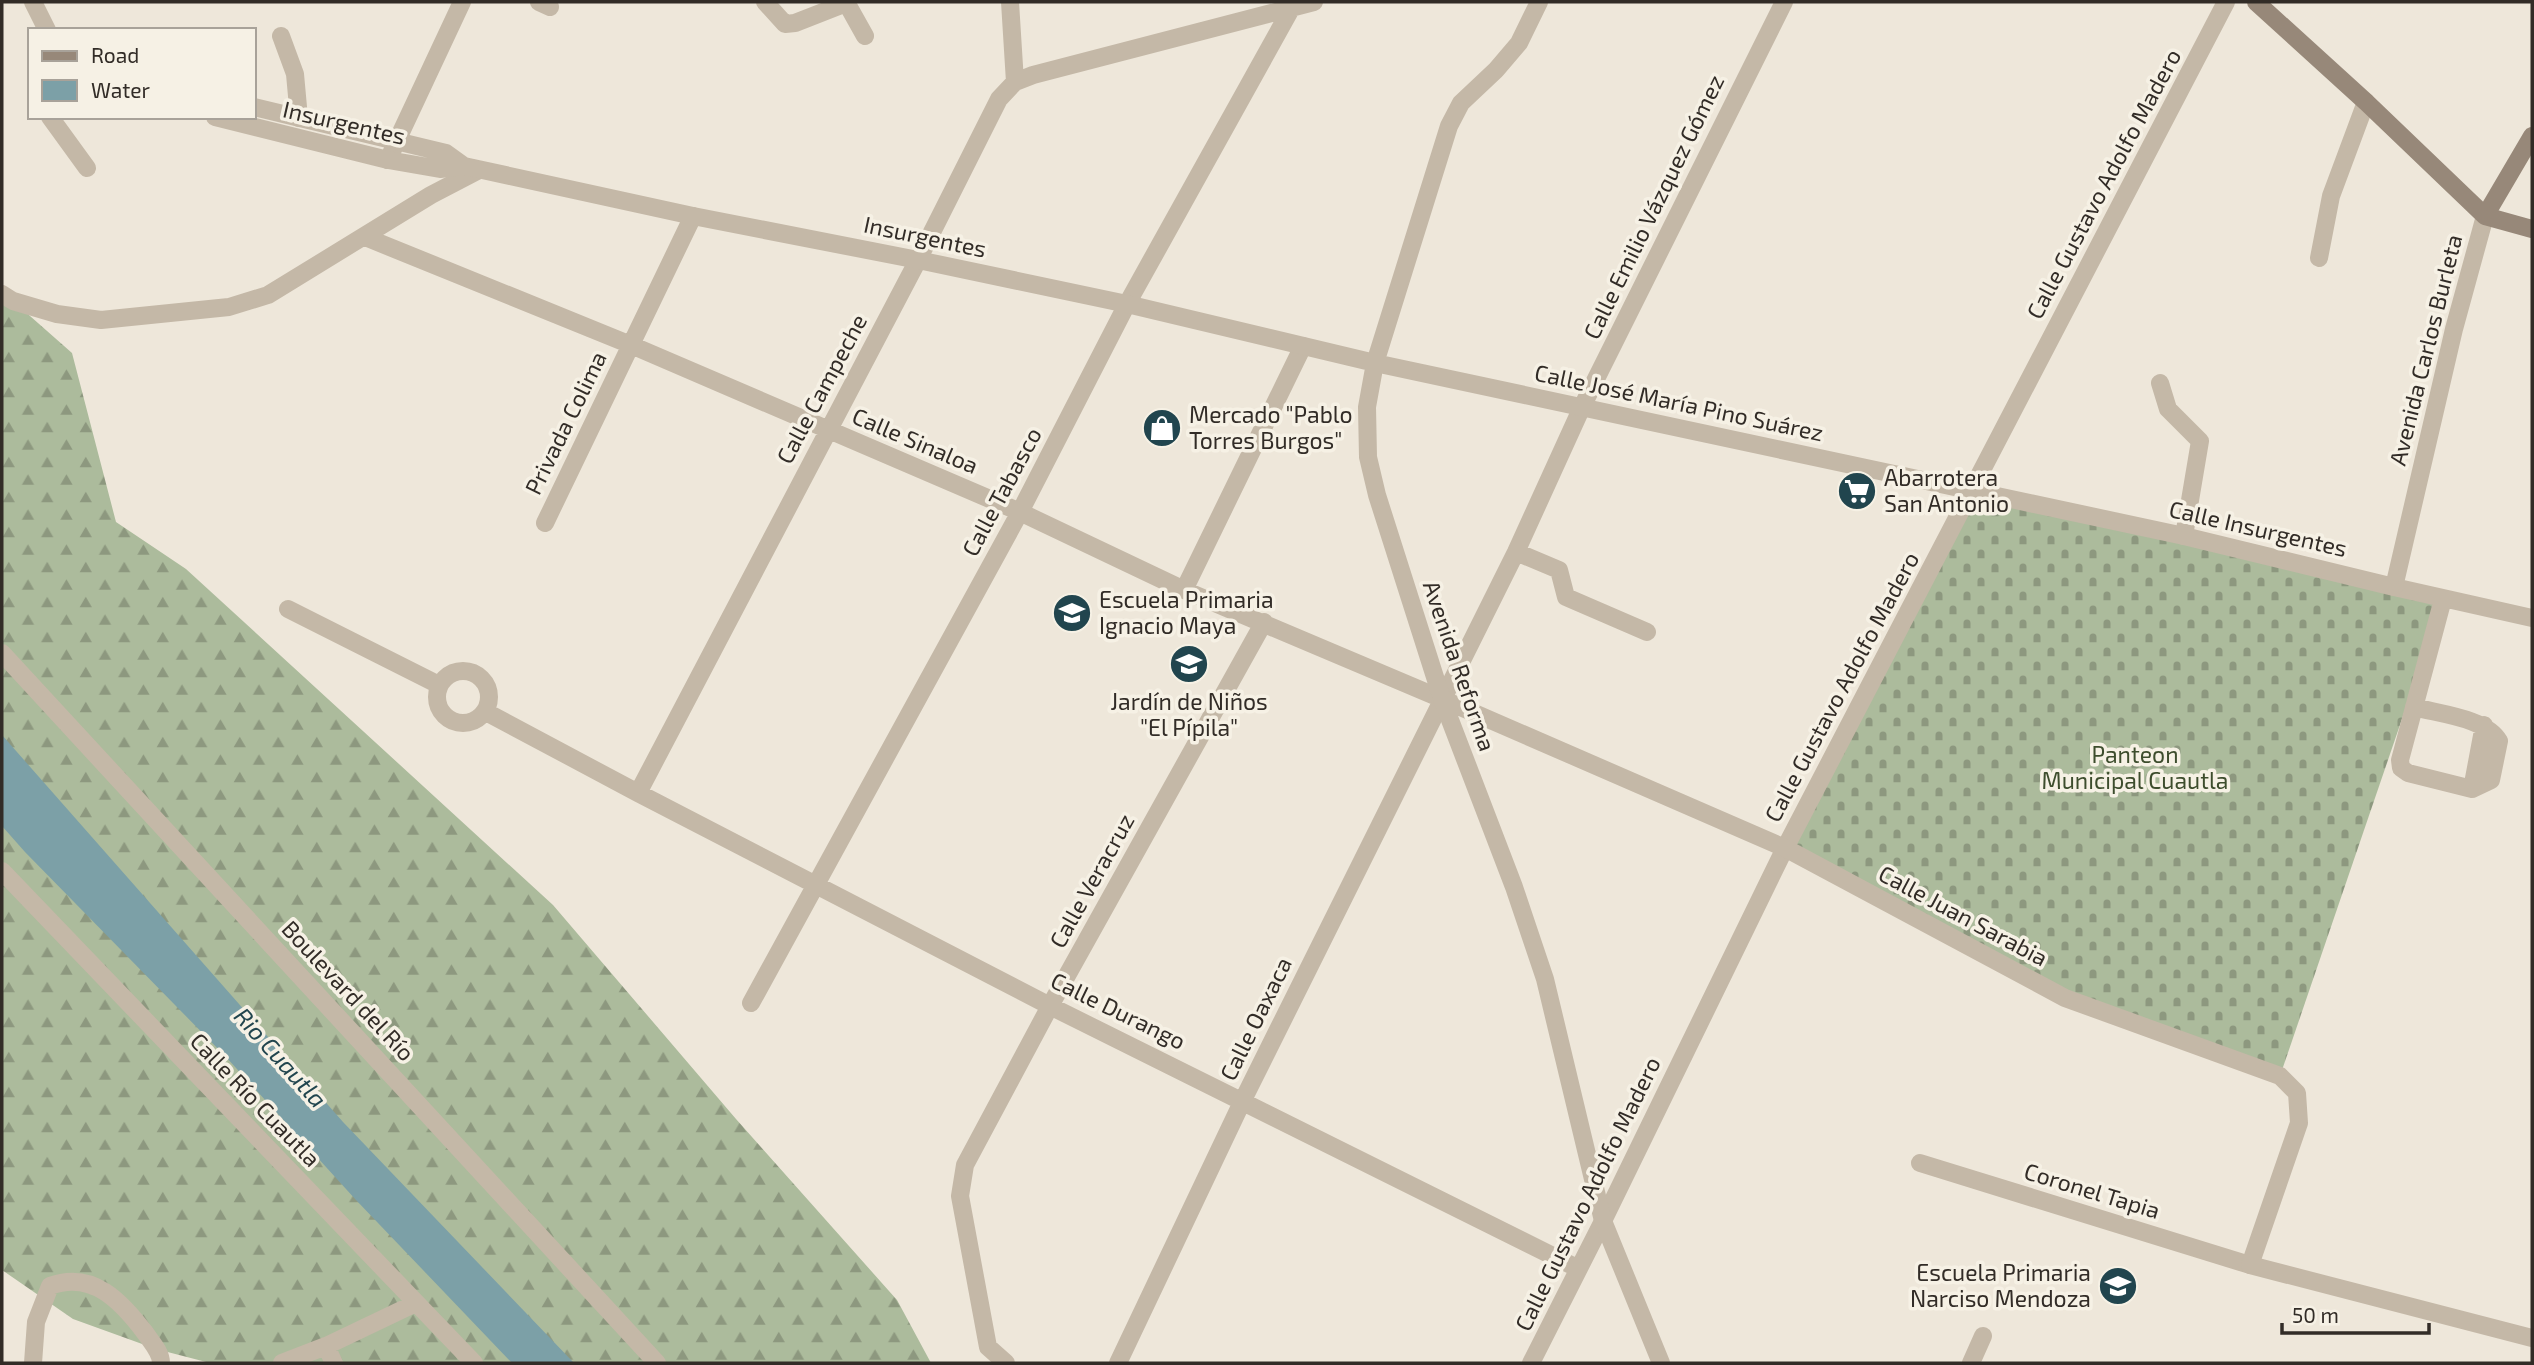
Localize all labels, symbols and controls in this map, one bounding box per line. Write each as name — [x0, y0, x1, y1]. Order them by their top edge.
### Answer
legend — [28, 28, 256, 119]
text: Road — [91, 42, 139, 67]
street label: Calle Gustavo Adolfo Madero — [2020, 44, 2186, 323]
street label: Calle Emilio Vázquez Gómez — [1577, 70, 1729, 343]
text: Water — [91, 77, 150, 102]
street label: Insurgentes — [280, 94, 408, 150]
street label: Insurgentes — [861, 209, 989, 263]
street label: Avenida Carlos Burleta — [2383, 231, 2467, 468]
street label: Calle Campeche — [770, 309, 872, 468]
street label: Privada Colima — [518, 346, 612, 499]
street label: Calle José María Pino Suárez — [1532, 358, 1826, 446]
place label: Mercado "Pablo Torres Burgos" — [1189, 400, 1353, 454]
street label: Calle Sinaloa — [848, 401, 983, 479]
shop icon: Mercado "Pablo Torres Burgos" — [1141, 407, 1183, 449]
street label: Calle Tabasco — [955, 422, 1047, 561]
place label: Abarrotera San Antonio — [1884, 463, 2009, 517]
supermarket icon: Abarrotera San Antonio — [1836, 470, 1878, 512]
street label: Calle Insurgentes — [2167, 494, 2350, 562]
street label: Calle Gustavo Adolfo Madero — [1758, 547, 1924, 826]
street label: Avenida Reforma — [1418, 577, 1502, 755]
place label: Escuela Primaria Ignacio Maya — [1099, 585, 1274, 639]
school or university icon: Escuela Primaria Ignacio Maya — [1051, 592, 1093, 634]
school or university icon: Jardín de Niños "El Pípila" — [1168, 643, 1210, 685]
place label: Jardín de Niños "El Pípila" — [1110, 687, 1268, 741]
park label: Panteon Municipal Cuautla — [2042, 740, 2228, 794]
street label: Calle Veracruz — [1043, 809, 1139, 952]
street label: Calle Juan Sarabia — [1874, 859, 2053, 971]
street label: Boulevard del Río — [277, 914, 421, 1066]
street label: Calle Oaxaca — [1213, 952, 1297, 1085]
street label: Calle Durango — [1047, 965, 1190, 1055]
water label: Rio Cuautla — [229, 1001, 333, 1113]
street label: Calle Río Cuautla — [185, 1027, 327, 1172]
street label: Calle Gustavo Adolfo Madero — [1508, 1052, 1666, 1335]
street label: Coronel Tapia — [2021, 1156, 2163, 1224]
place label: Escuela Primaria Narciso Mendoza — [1910, 1258, 2091, 1312]
school or university icon: Escuela Primaria Narciso Mendoza — [2097, 1265, 2139, 1307]
scale bar — [2282, 1292, 2429, 1336]
text: 50 m — [2292, 1302, 2339, 1327]

